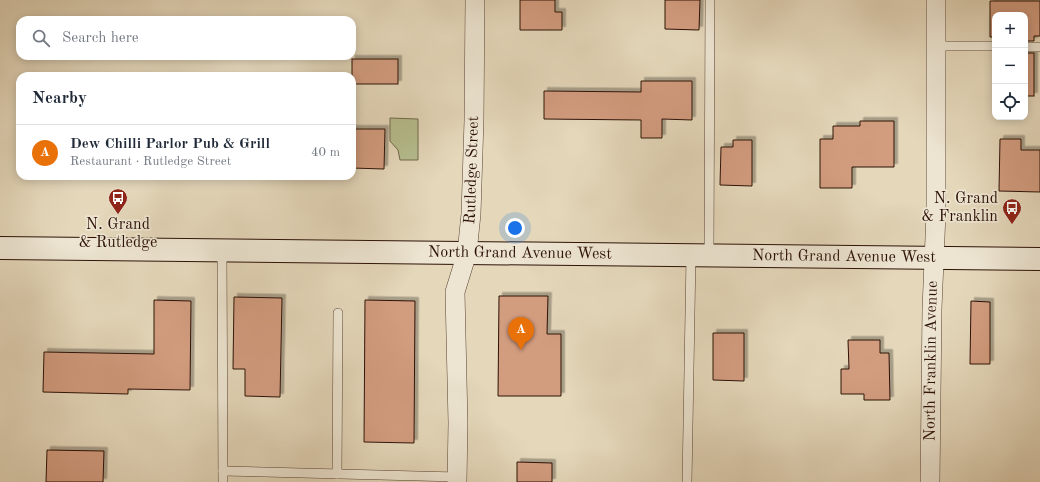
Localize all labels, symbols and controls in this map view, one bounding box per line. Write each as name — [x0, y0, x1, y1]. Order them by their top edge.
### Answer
map controls — [992, 12, 1028, 120]
button: + — [992, 12, 1028, 48]
search box — [16, 16, 356, 60]
icon: search — [30, 27, 52, 49]
text: Search here — [62, 31, 139, 46]
button: − — [992, 48, 1028, 84]
button: locate — [992, 84, 1028, 120]
text: Nearby — [32, 90, 87, 107]
street label: Rutledge Street — [462, 115, 482, 225]
text: Dew Chilli Parlor Pub & Grill — [70, 137, 270, 152]
text: A — [40, 146, 50, 159]
text: 40 m — [311, 146, 340, 159]
text: Restaurant · Rutledge Street — [70, 155, 231, 168]
bus stop icon: N. Grand & Rutledge — [107, 187, 129, 215]
place label: N. Grand & Franklin — [921, 191, 998, 225]
bus stop icon: N. Grand & Franklin — [1001, 197, 1023, 225]
place label: N. Grand & Rutledge — [79, 217, 157, 251]
your location — [505, 218, 525, 238]
street label: North Grand Avenue West — [428, 245, 612, 262]
street label: North Grand Avenue West — [752, 248, 936, 266]
street label: North Franklin Avenue — [922, 280, 941, 441]
pin: A — [508, 317, 534, 350]

